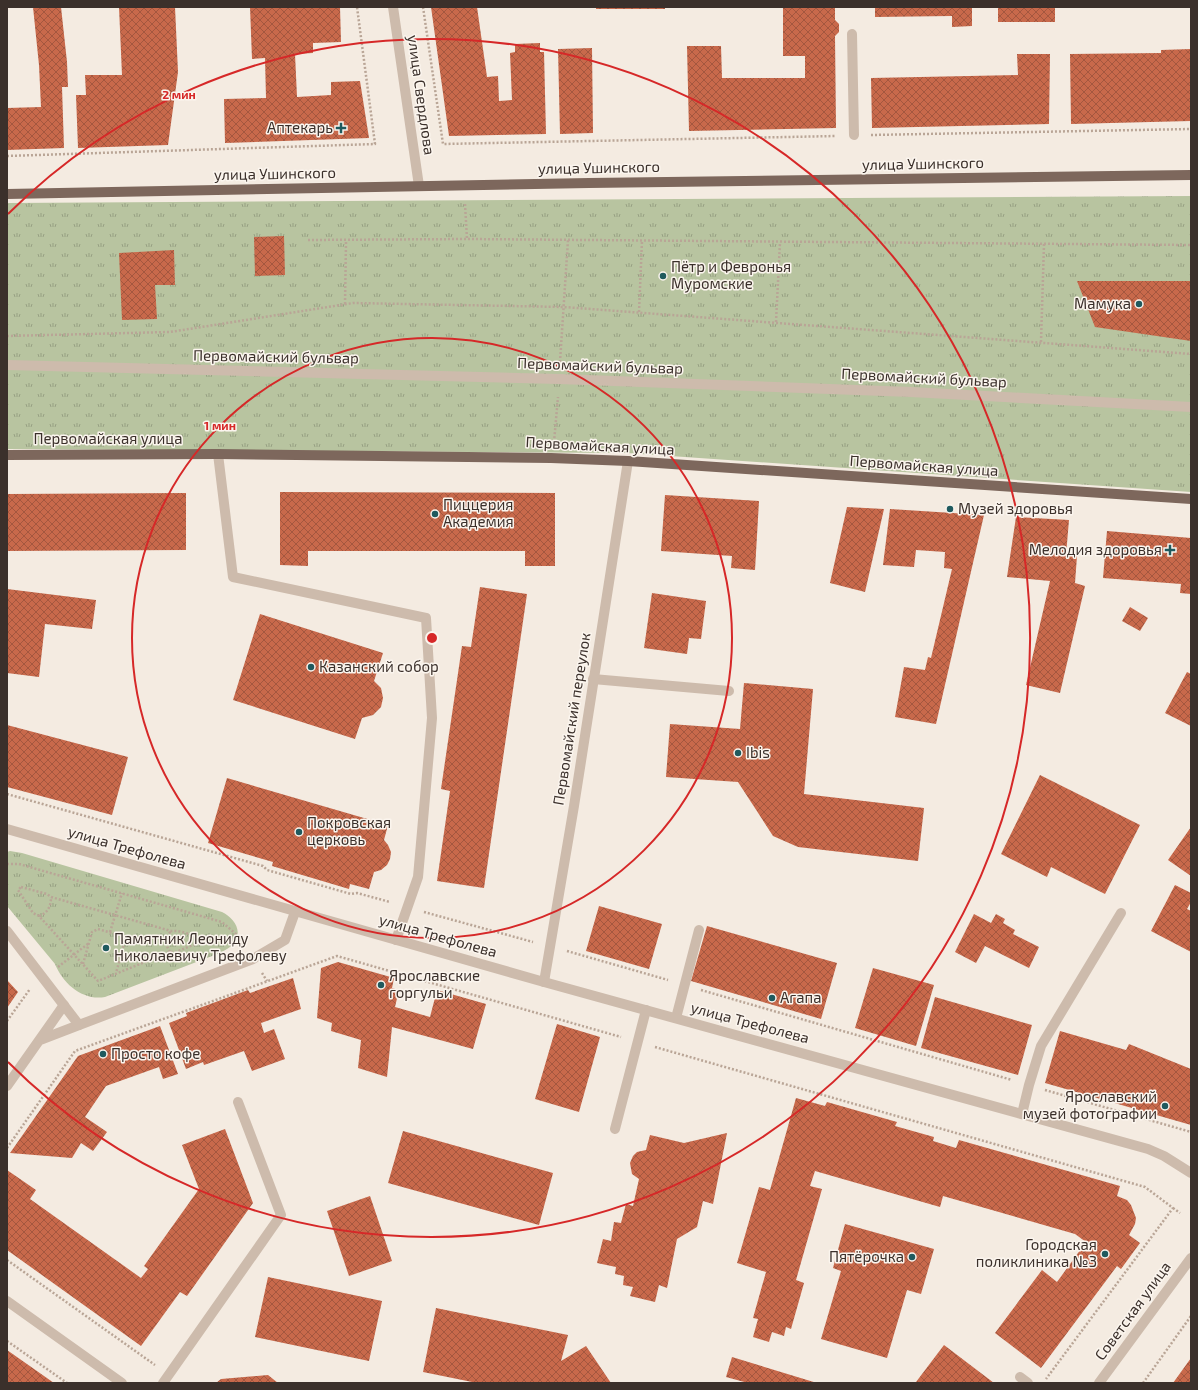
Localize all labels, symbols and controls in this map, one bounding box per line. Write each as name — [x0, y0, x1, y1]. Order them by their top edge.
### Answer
street label: улица Свердлова — [404, 34, 439, 156]
text: 2 мин — [162, 87, 196, 101]
place label: Аптекарь — [267, 118, 333, 136]
marker: Аптекарь — [336, 123, 346, 133]
street label: улица Ушинского — [862, 153, 984, 174]
street label: улица Ушинского — [538, 157, 660, 178]
street label: улица Ушинского — [214, 163, 336, 184]
place label: Пётр и Февронья Муромские — [671, 257, 791, 293]
marker: Пётр и Февронья Муромские — [658, 271, 668, 281]
place label: Мамука — [1074, 294, 1131, 313]
marker: Мамука — [1134, 299, 1144, 309]
street label: Первомайский бульвар — [193, 346, 359, 367]
street label: Первомайский бульвар — [517, 353, 683, 378]
street label: Первомайский бульвар — [841, 364, 1007, 391]
text: 1 мин — [204, 418, 236, 432]
street label: Первомайская улица — [33, 429, 183, 448]
street label: Первомайская улица — [525, 432, 675, 459]
street label: Первомайская улица — [849, 451, 999, 480]
place label: Пиццерия Академия — [443, 495, 514, 530]
place label: Музей здоровья — [958, 499, 1073, 518]
marker: Музей здоровья — [945, 504, 955, 514]
marker: Пиццерия Академия — [430, 509, 440, 519]
place label: Мелодия здоровья — [1029, 540, 1162, 558]
marker: Мелодия здоровья — [1165, 545, 1175, 555]
centre of rings — [425, 631, 439, 645]
street label: Первомайский переулок — [548, 631, 595, 807]
place label: Казанский собор — [319, 657, 439, 675]
marker: Казанский собор — [306, 662, 316, 672]
place label: Ibis — [746, 743, 770, 761]
marker: Ibis — [733, 748, 743, 758]
place label: Покровская церковь — [307, 813, 391, 848]
street label: улица Трефолева — [66, 822, 188, 873]
marker: Покровская церковь — [294, 827, 304, 837]
street label: улица Трефолева — [377, 910, 499, 961]
place label: Памятник Леониду Николаевичу Трефолеву — [114, 929, 287, 965]
marker: Памятник Леониду Николаевичу Трефолеву — [101, 943, 111, 953]
place label: Ярославские горгульи — [389, 966, 480, 1002]
marker: Ярославские горгульи — [376, 980, 386, 990]
place label: Агапа — [780, 988, 821, 1006]
marker: Агапа — [767, 993, 777, 1003]
street label: улица Трефолева — [689, 998, 811, 1047]
place label: Просто кофе — [111, 1044, 200, 1062]
marker: Просто кофе — [98, 1049, 108, 1059]
place label: Ярославский музей фотографии — [1023, 1087, 1157, 1123]
marker: Ярославский музей фотографии — [1160, 1101, 1170, 1111]
place label: Городская поликлиника №3 — [976, 1235, 1097, 1270]
place label: Пятёрочка — [829, 1247, 904, 1265]
marker: Городская поликлиника №3 — [1100, 1249, 1110, 1259]
marker: Пятёрочка — [907, 1252, 917, 1262]
street label: Советская улица — [1090, 1258, 1175, 1364]

